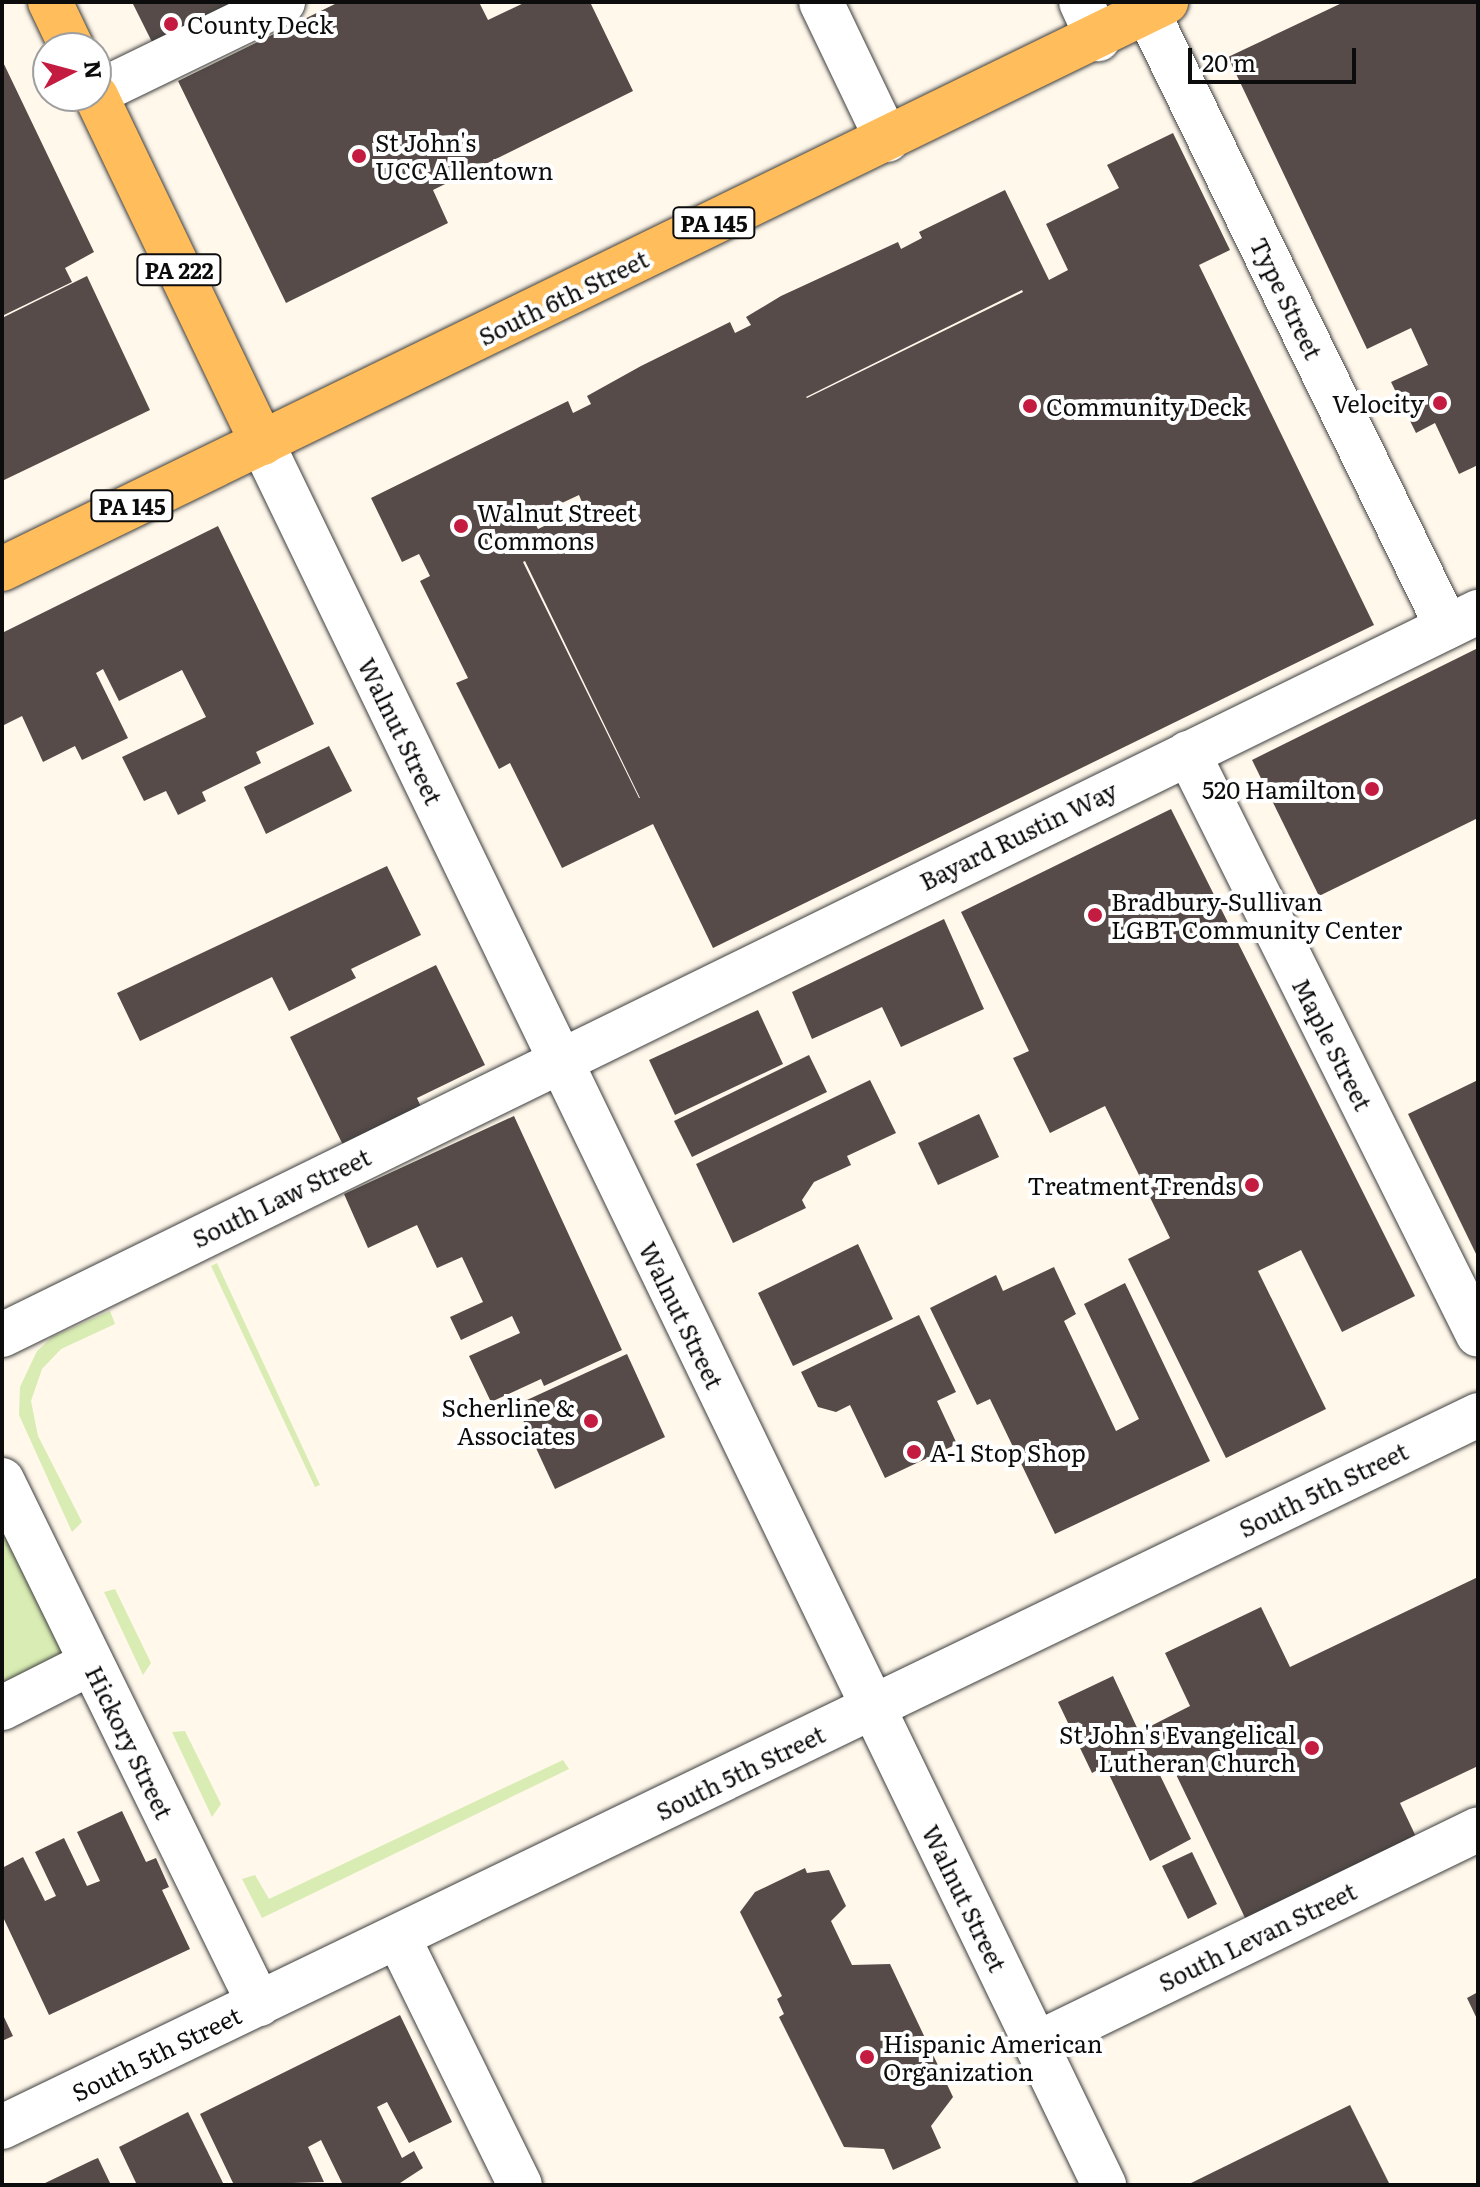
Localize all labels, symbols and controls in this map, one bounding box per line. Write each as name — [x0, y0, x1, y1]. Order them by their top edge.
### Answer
place label: County Deck — [187, 10, 334, 38]
marker: County Deck — [162, 15, 180, 33]
north arrow — [32, 32, 112, 112]
scale bar — [1192, 32, 1360, 82]
text: 20 m — [1202, 44, 1256, 79]
text: N — [77, 59, 112, 81]
place label: St John's UCC Allentown — [375, 128, 553, 184]
marker: St John's UCC Allentown — [350, 147, 368, 165]
road number: PA 145 — [672, 205, 756, 241]
street label: Type Street — [1245, 232, 1329, 364]
street label: South 6th Street — [473, 243, 653, 351]
road number: PA 222 — [135, 252, 223, 288]
place label: Velocity — [1332, 389, 1424, 417]
place label: Community Deck — [1046, 392, 1246, 420]
marker: Velocity — [1431, 394, 1449, 412]
marker: Community Deck — [1021, 397, 1039, 415]
road number: PA 145 — [90, 488, 174, 524]
place label: Walnut Street Commons — [477, 498, 637, 554]
marker: Walnut Street Commons — [452, 517, 470, 535]
street label: Walnut Street — [353, 653, 449, 809]
street label: Bayard Rustin Way — [915, 775, 1121, 895]
place label: 520 Hamilton — [1202, 775, 1356, 803]
marker: 520 Hamilton — [1363, 780, 1381, 798]
place label: Bradbury-Sullivan LGBT Community Center — [1111, 887, 1402, 943]
marker: Bradbury-Sullivan LGBT Community Center — [1086, 906, 1104, 924]
street label: Maple Street — [1287, 973, 1379, 1115]
street label: South Law Street — [187, 1141, 375, 1253]
place label: Treatment Trends — [1027, 1171, 1236, 1199]
marker: Treatment Trends — [1243, 1176, 1261, 1194]
street label: Walnut Street — [634, 1237, 730, 1393]
place label: Scherline & Associates — [442, 1393, 575, 1449]
marker: Scherline & Associates — [582, 1412, 600, 1430]
street label: South 5th Street — [1234, 1436, 1412, 1542]
place label: A-1 Stop Shop — [930, 1438, 1086, 1466]
marker: A-1 Stop Shop — [905, 1443, 923, 1461]
street label: Hickory Street — [81, 1661, 179, 1823]
street label: South 5th Street — [651, 1719, 829, 1825]
place label: St John's Evangelical Lutheran Church — [1059, 1720, 1296, 1776]
marker: St John's Evangelical Lutheran Church — [1303, 1739, 1321, 1757]
street label: Walnut Street — [917, 1820, 1013, 1976]
street label: South Levan Street — [1153, 1876, 1361, 1996]
street label: South 5th Street — [67, 2000, 245, 2106]
place label: Hispanic American Organization — [883, 2029, 1103, 2085]
marker: Hispanic American Organization — [858, 2048, 876, 2066]

